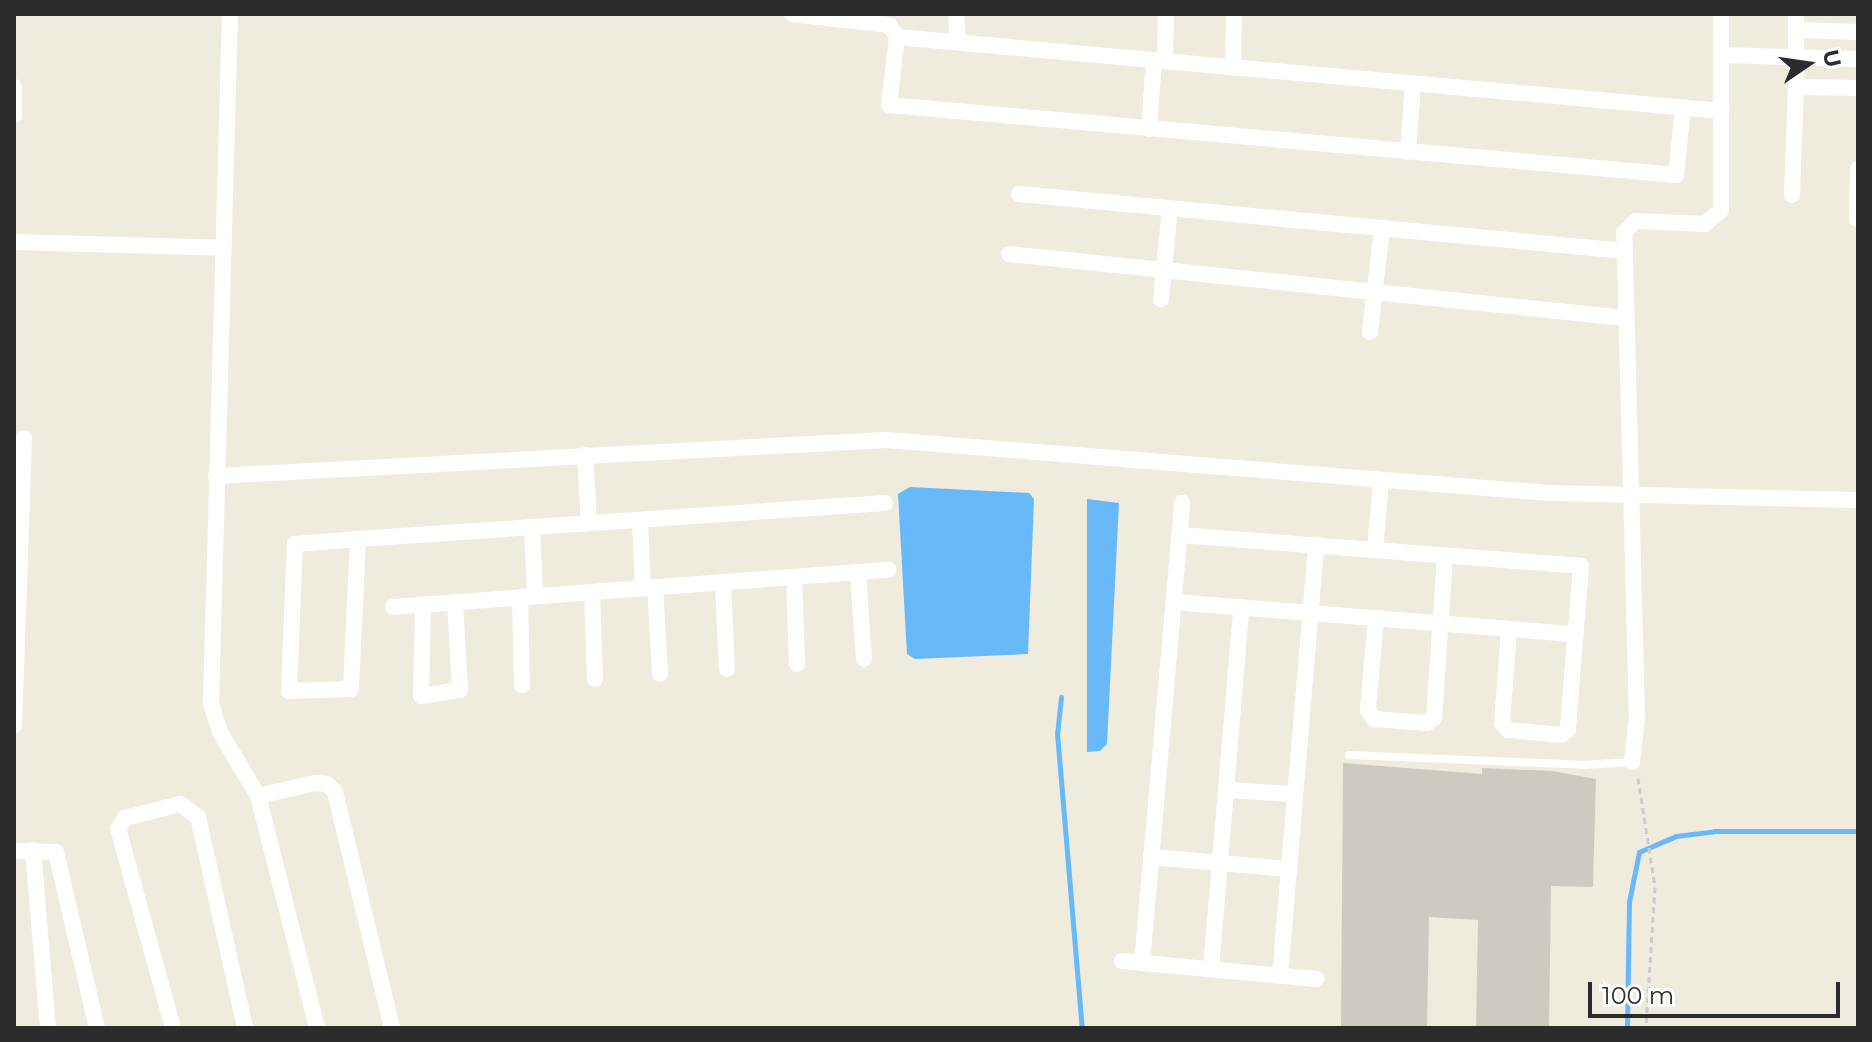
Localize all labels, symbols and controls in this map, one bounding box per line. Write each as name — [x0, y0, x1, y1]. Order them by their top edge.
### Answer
north arrow — [1768, 24, 1848, 104]
text: U — [1817, 47, 1847, 70]
scale bar — [1592, 966, 1844, 1016]
text: 100 m — [1602, 981, 1674, 1010]

